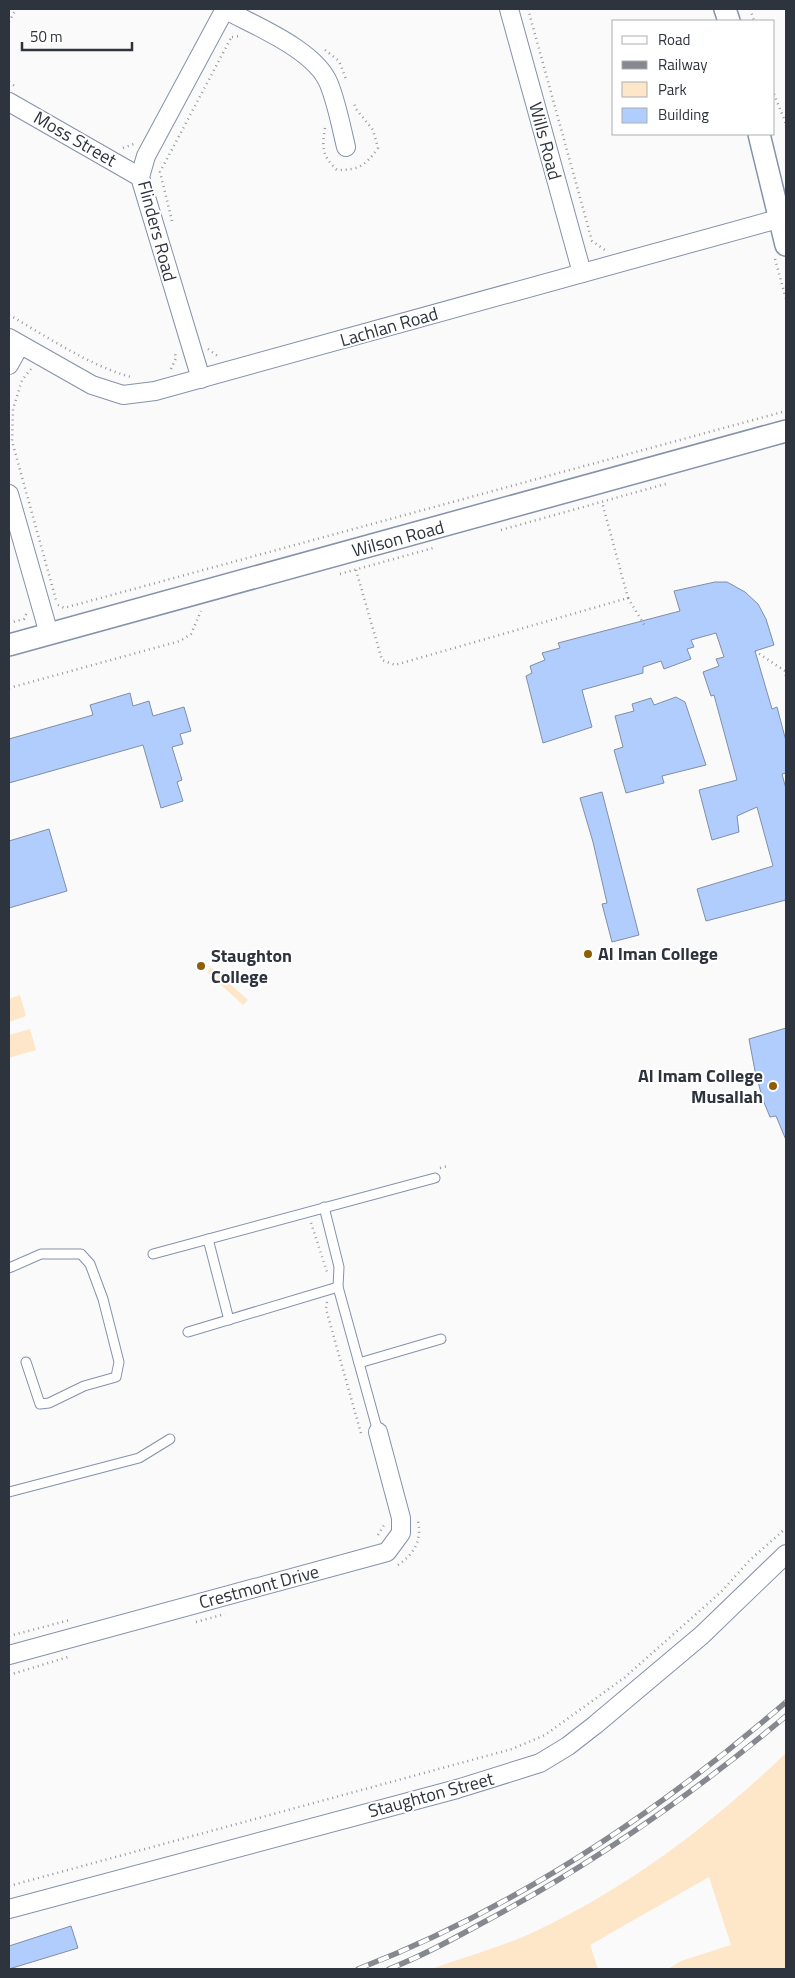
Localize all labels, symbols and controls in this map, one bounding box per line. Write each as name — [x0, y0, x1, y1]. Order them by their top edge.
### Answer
scale bar — [22, 20, 132, 52]
legend — [612, 20, 775, 135]
text: 50 m — [30, 25, 63, 48]
text: Road — [658, 28, 690, 51]
text: Railway — [658, 53, 708, 76]
text: Park — [658, 78, 687, 101]
street label: Wills Road — [522, 99, 569, 183]
text: Building — [658, 103, 709, 126]
street label: Moss Street — [29, 104, 122, 174]
street label: Flinders Road — [131, 177, 184, 284]
street label: Lachlan Road — [337, 300, 441, 353]
street label: Wilson Road — [349, 513, 447, 564]
place label: Al Iman College — [598, 940, 718, 967]
place label: Staughton College — [211, 942, 292, 990]
marker: Al Iman College — [582, 948, 594, 960]
marker: Staughton College — [195, 960, 207, 972]
place label: Al Imam College Musallah — [638, 1062, 763, 1110]
marker: Al Imam College Musallah — [767, 1080, 779, 1092]
street label: Crestmont Drive — [196, 1558, 322, 1616]
street label: Staughton Street — [365, 1765, 497, 1824]

